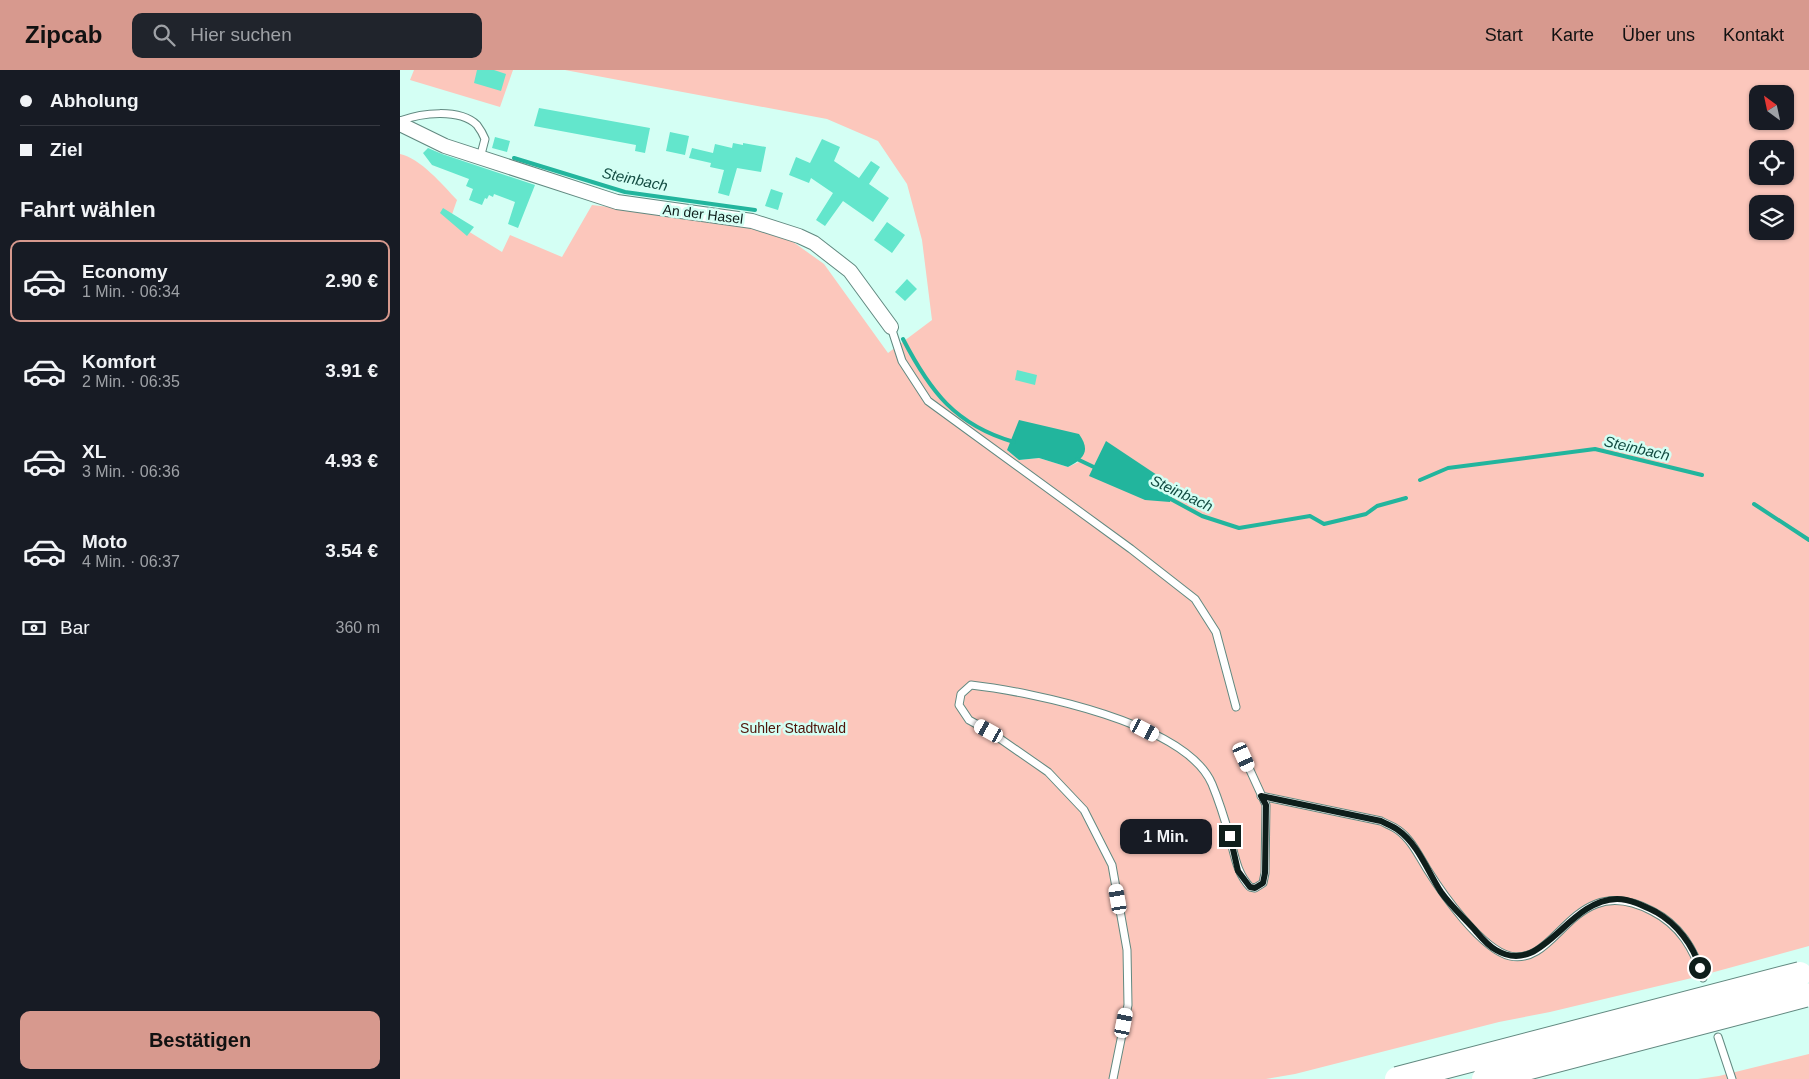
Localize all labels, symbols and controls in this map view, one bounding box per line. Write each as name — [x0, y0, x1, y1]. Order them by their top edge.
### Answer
search box — [132, 13, 482, 58]
text: Zipcab — [25, 21, 102, 48]
icon: search — [150, 21, 178, 49]
text: Hier suchen — [190, 24, 292, 45]
text: Start — [1485, 25, 1523, 45]
text: Karte — [1551, 25, 1594, 45]
text: Über uns — [1622, 25, 1695, 45]
text: Kontakt — [1723, 25, 1784, 45]
north arrow — [1749, 85, 1794, 130]
map controls — [1749, 85, 1794, 240]
text: Abholung — [50, 90, 139, 111]
text: Ziel — [50, 139, 83, 160]
button: locate — [1749, 140, 1794, 185]
water label: Steinbach — [601, 164, 669, 194]
button: layers — [1749, 195, 1794, 240]
text: Fahrt wählen — [20, 197, 156, 222]
street label: An der Hasel — [662, 201, 744, 227]
icon: car — [22, 259, 67, 304]
text: Economy — [82, 261, 168, 282]
text: 2.90 € — [325, 270, 378, 291]
text: 1 Min. · 06:34 — [82, 283, 180, 300]
icon: car — [22, 349, 67, 394]
text: Komfort — [82, 351, 156, 372]
text: 3.91 € — [325, 360, 378, 381]
text: 2 Min. · 06:35 — [82, 373, 180, 390]
water label: Steinbach — [1603, 432, 1671, 464]
icon: car — [22, 439, 67, 484]
text: XL — [82, 441, 106, 462]
text: 4.93 € — [325, 450, 378, 471]
text: 3 Min. · 06:36 — [82, 463, 180, 480]
water label: Steinbach — [1148, 471, 1216, 515]
icon: car — [22, 529, 67, 574]
text: Moto — [82, 531, 127, 552]
text: 3.54 € — [325, 540, 378, 561]
text: 4 Min. · 06:37 — [82, 553, 180, 570]
icon: cash — [20, 614, 48, 642]
text: Bar — [60, 617, 90, 638]
text: 360 m — [336, 619, 380, 636]
car — [972, 717, 1005, 745]
car — [1128, 717, 1161, 743]
park label: Suhler Stadtwald — [740, 720, 846, 736]
car — [1231, 740, 1256, 774]
callout: 1 Min. — [1120, 818, 1212, 854]
route end — [1219, 825, 1241, 847]
text: 1 Min. — [1143, 828, 1189, 845]
car — [1108, 883, 1127, 915]
route start — [1689, 957, 1711, 979]
car — [1113, 1007, 1134, 1039]
button: Bestätigen — [20, 1011, 380, 1069]

